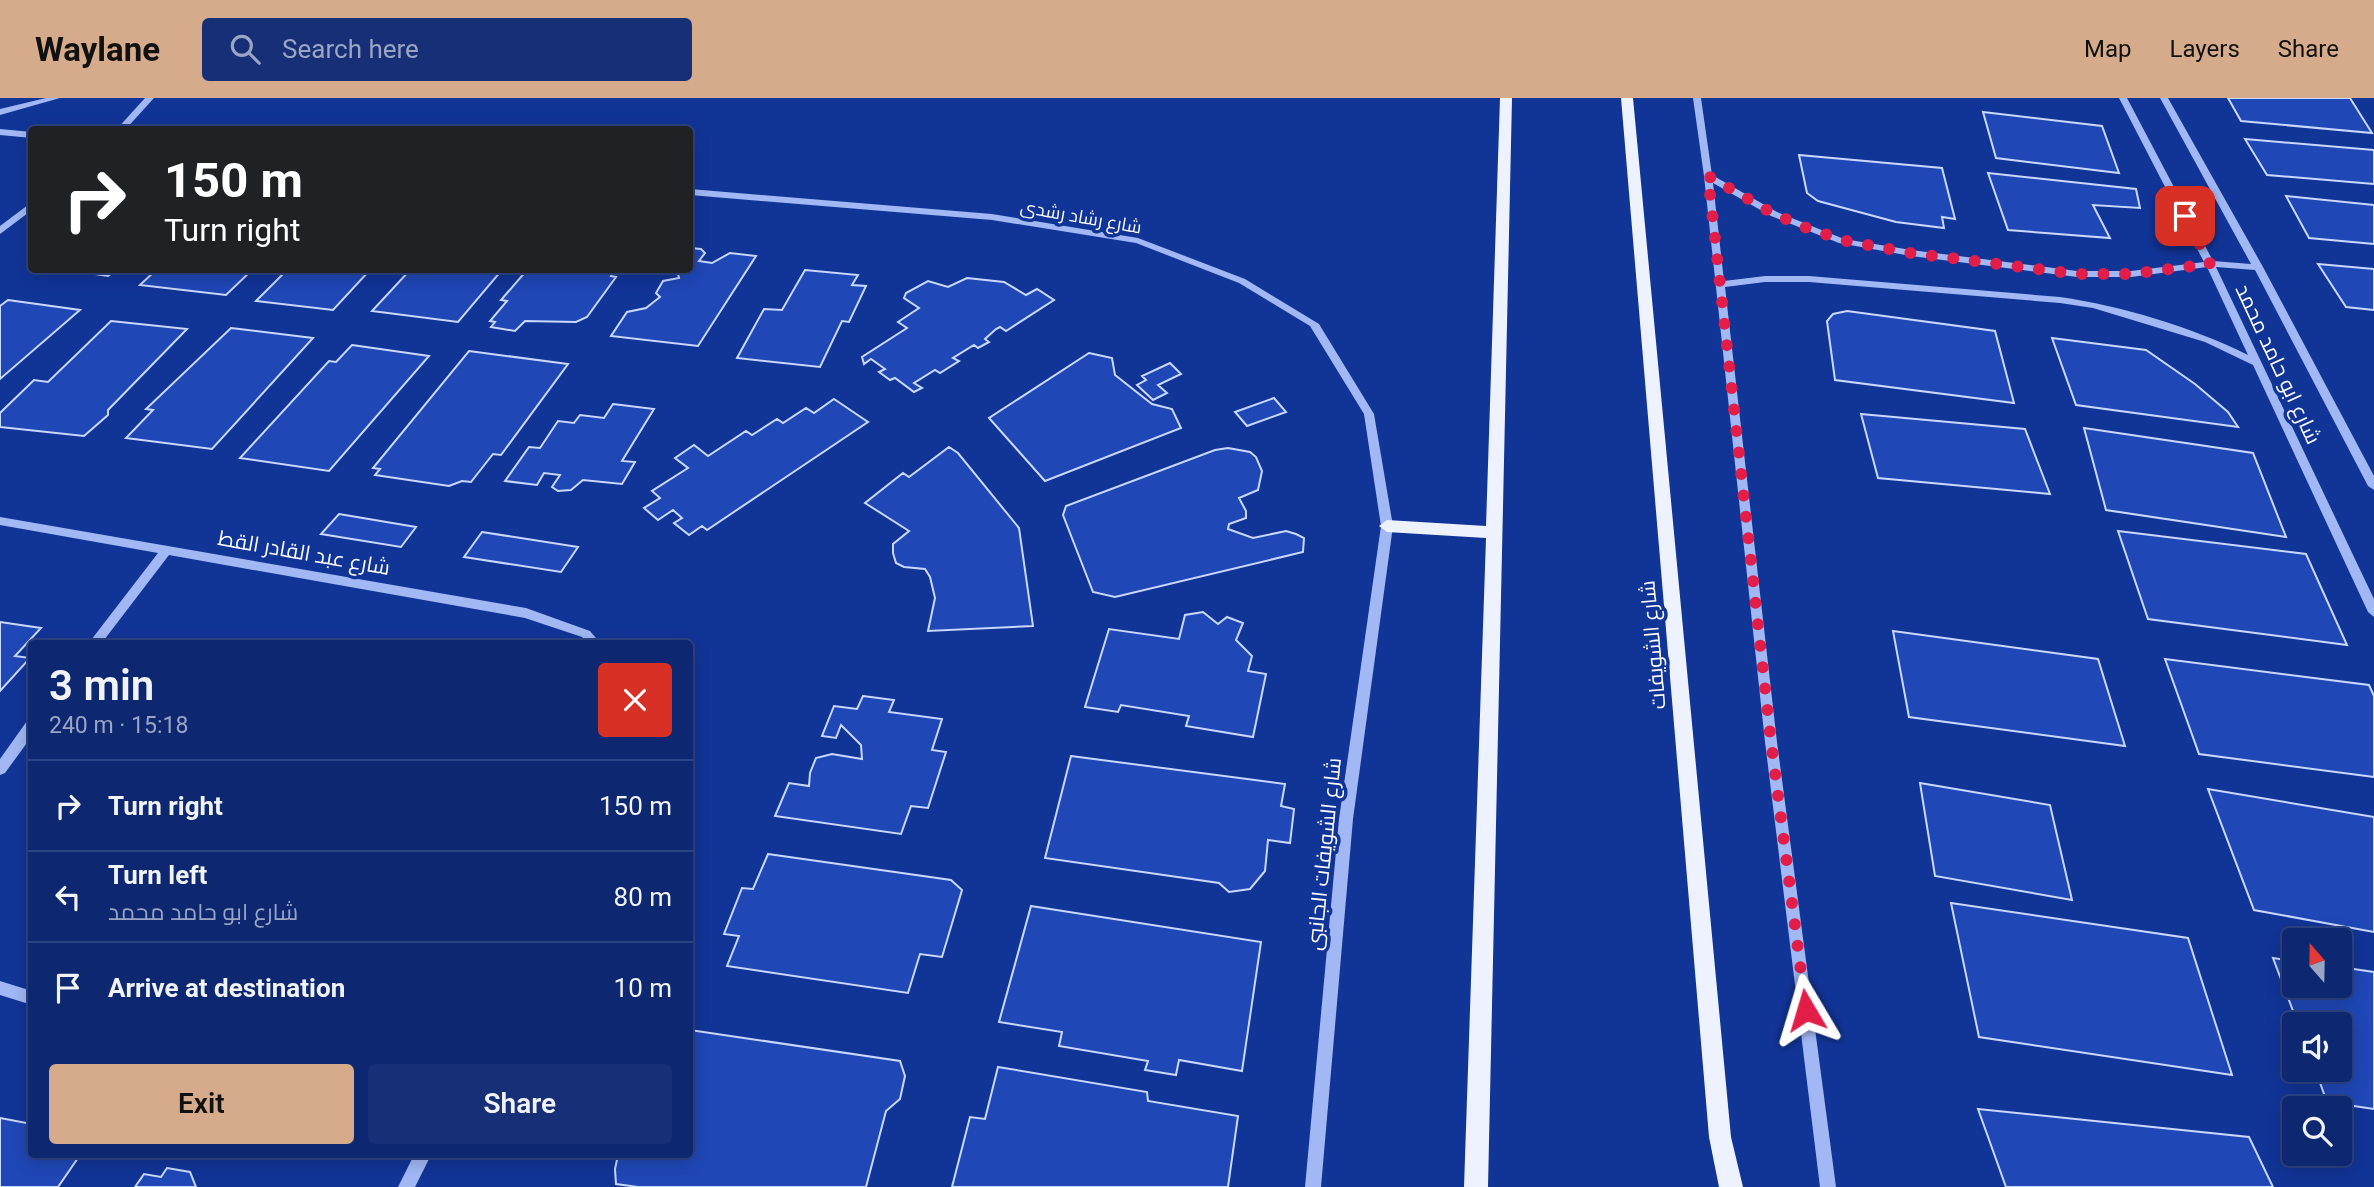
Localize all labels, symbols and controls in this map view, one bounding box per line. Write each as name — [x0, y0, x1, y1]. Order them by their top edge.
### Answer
search box — [202, 18, 692, 81]
text: Waylane — [35, 30, 160, 69]
icon: search — [226, 30, 264, 68]
text: Search here — [282, 34, 419, 64]
text: Map — [2084, 35, 2132, 63]
text: Layers — [2170, 35, 2240, 63]
text: Share — [2278, 35, 2339, 63]
text: 150 m — [164, 152, 303, 209]
icon: right — [49, 154, 140, 245]
pin — [2155, 186, 2215, 246]
street label: شارع رشاد رشدى — [1018, 196, 1143, 239]
icon: arrive — [2166, 197, 2204, 235]
text: Turn right — [164, 211, 300, 249]
street label: شارع ابو حامد محمد — [2229, 280, 2326, 449]
street label: شارع عبد القادر القط — [216, 526, 392, 582]
street label: شارع الشويفات — [1635, 579, 1673, 710]
text: 3 min — [49, 661, 154, 710]
button: close — [598, 663, 672, 737]
text: 240 m · 15:18 — [49, 712, 188, 739]
street label: شارع الشويفات الجانبى — [1302, 756, 1348, 952]
icon: right — [49, 787, 87, 825]
text: Turn right — [108, 791, 223, 821]
text: 150 m — [599, 791, 672, 821]
text: Turn left — [108, 860, 207, 890]
icon: left — [49, 878, 87, 916]
text: 80 m — [614, 882, 672, 912]
text: شارع ابو حامد محمد — [108, 899, 298, 926]
north arrow — [2282, 928, 2352, 998]
map controls — [2282, 928, 2352, 1166]
icon: arrive — [49, 969, 87, 1007]
text: Arrive at destination — [108, 973, 345, 1003]
text: 10 m — [614, 973, 672, 1003]
position arrow — [1769, 973, 1843, 1047]
button: sound — [2282, 1012, 2352, 1082]
button: Exit — [49, 1064, 354, 1144]
button: Share — [368, 1064, 672, 1144]
button: search — [2282, 1096, 2352, 1166]

